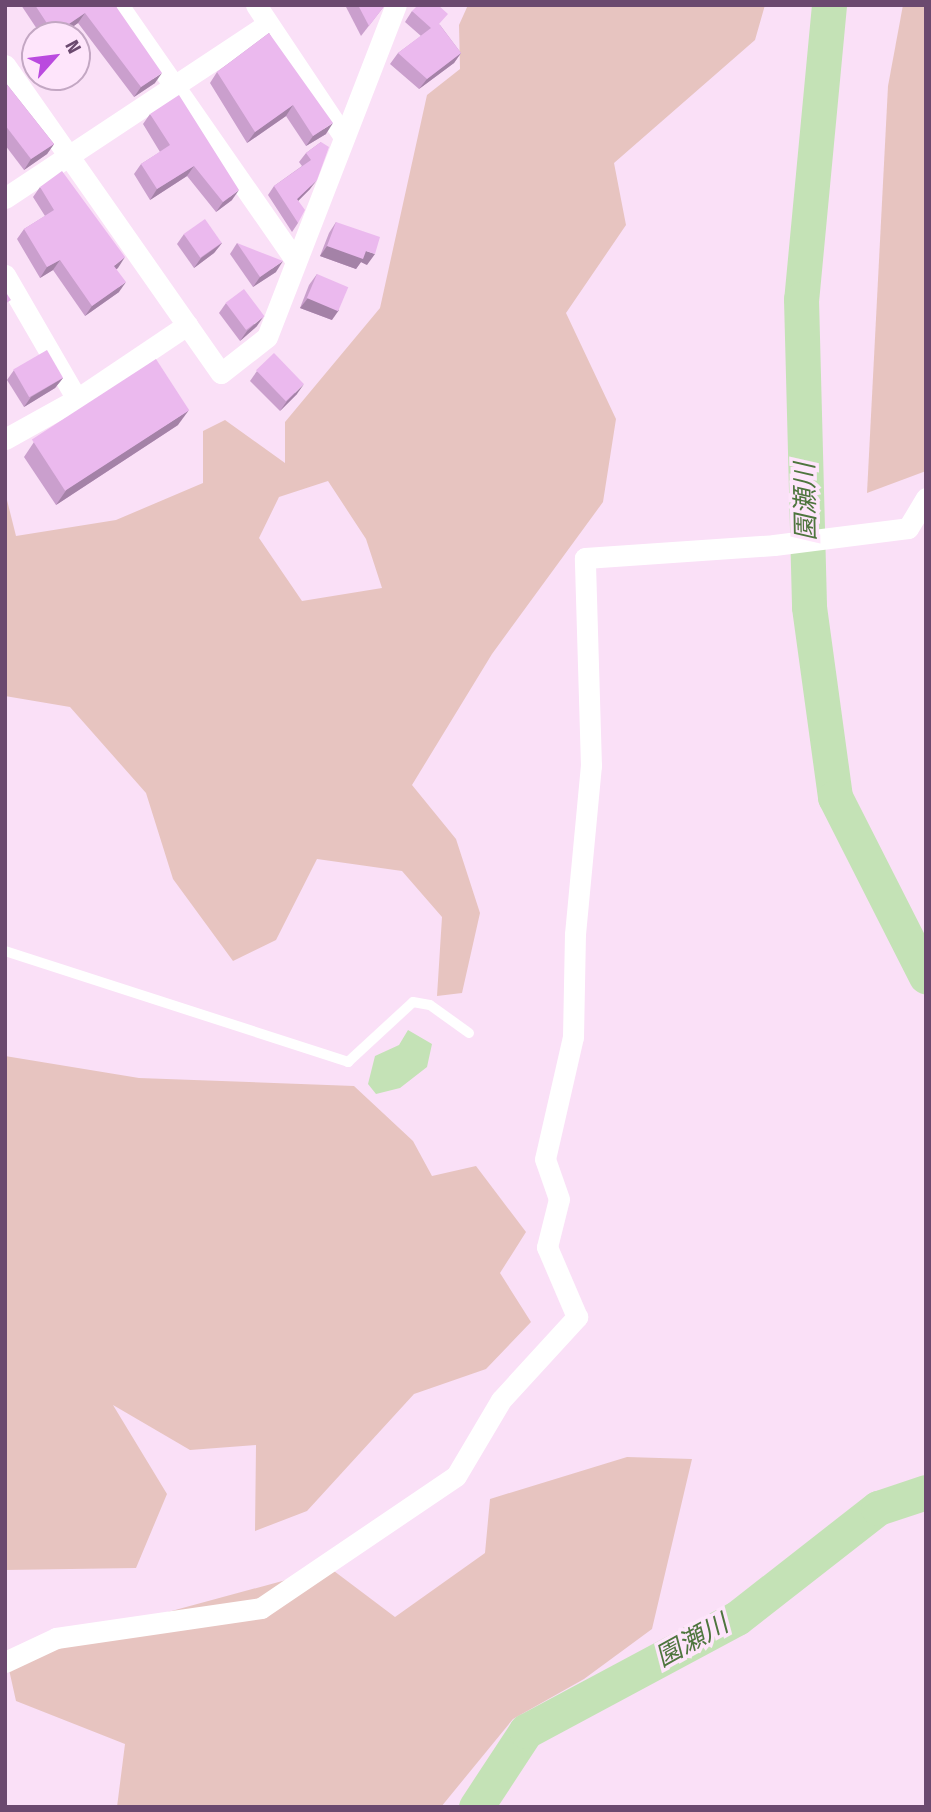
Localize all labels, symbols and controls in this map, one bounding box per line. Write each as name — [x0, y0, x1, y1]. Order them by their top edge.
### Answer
north arrow — [21, 21, 91, 91]
text: N — [60, 36, 86, 57]
water label: 園瀬川 — [790, 463, 822, 541]
water label: 園瀬川 — [650, 1608, 734, 1674]

